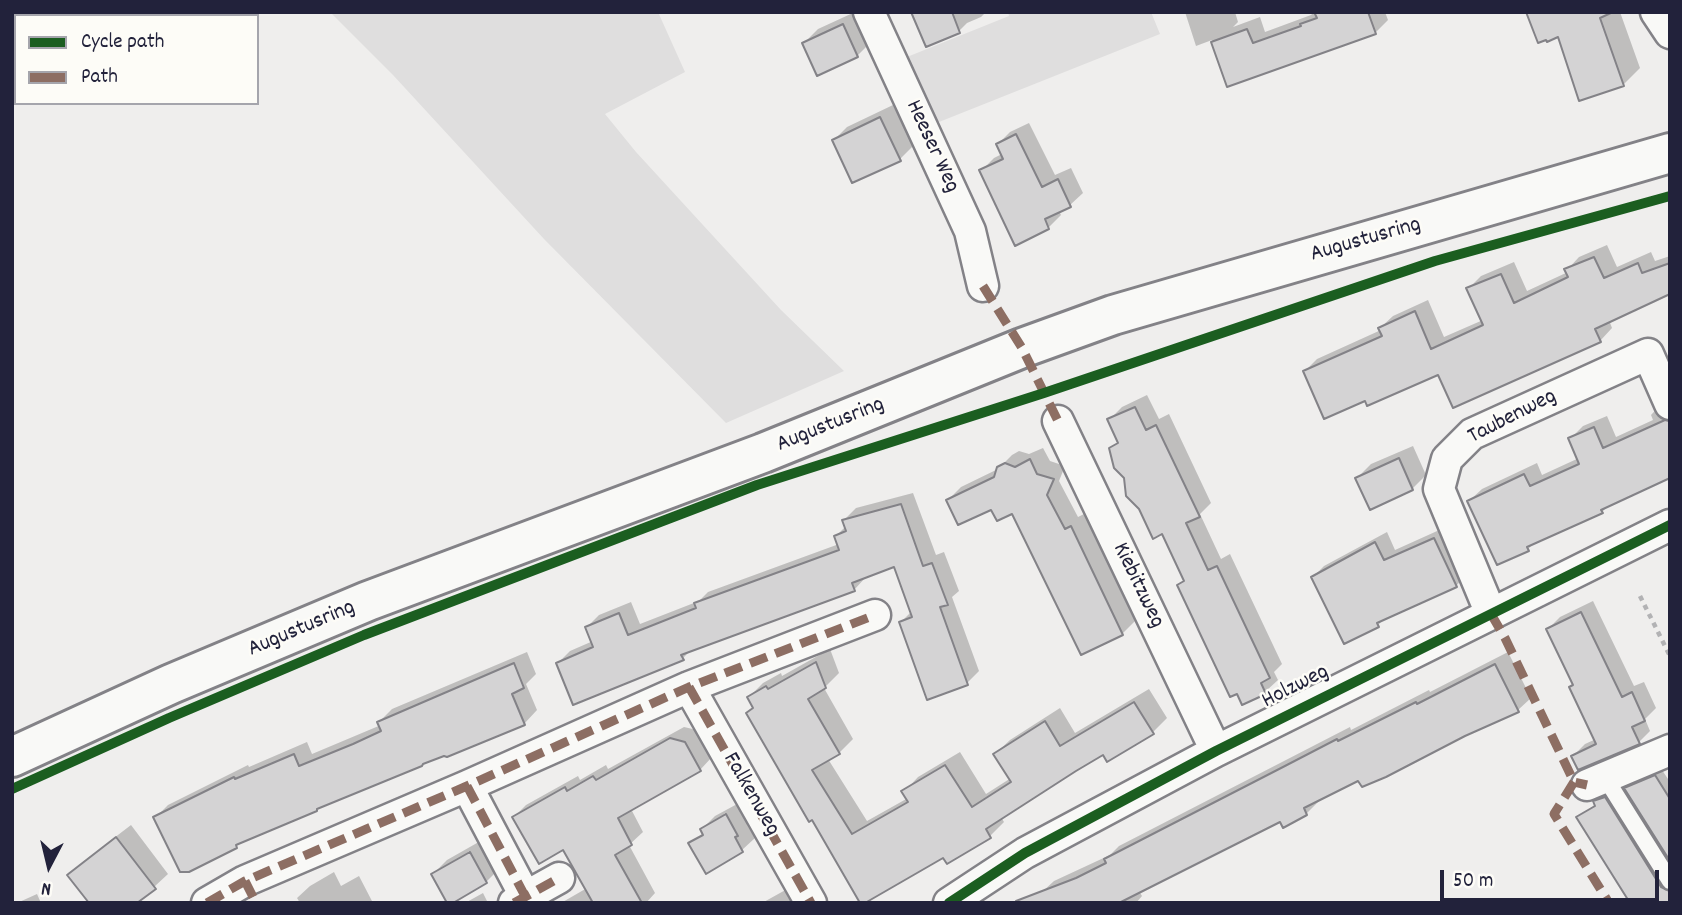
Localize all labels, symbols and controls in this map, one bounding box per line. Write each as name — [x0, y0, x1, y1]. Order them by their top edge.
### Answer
legend — [14, 14, 259, 105]
text: Cycle path — [81, 28, 164, 58]
text: Path — [81, 63, 118, 93]
street label: Heeser Weg — [898, 96, 964, 198]
street label: Augustusring — [1308, 212, 1424, 270]
street label: Taubenweg — [1464, 384, 1562, 452]
street label: Augustusring — [773, 392, 889, 460]
street label: Kiebitzweg — [1105, 539, 1169, 633]
street label: Augustusring — [244, 595, 360, 665]
street label: Holzweg — [1258, 660, 1334, 716]
street label: Falkenweg — [715, 748, 785, 842]
north arrow — [14, 831, 84, 901]
scale bar — [1444, 856, 1663, 900]
text: 50 m — [1453, 867, 1493, 897]
text: N — [40, 873, 53, 901]

